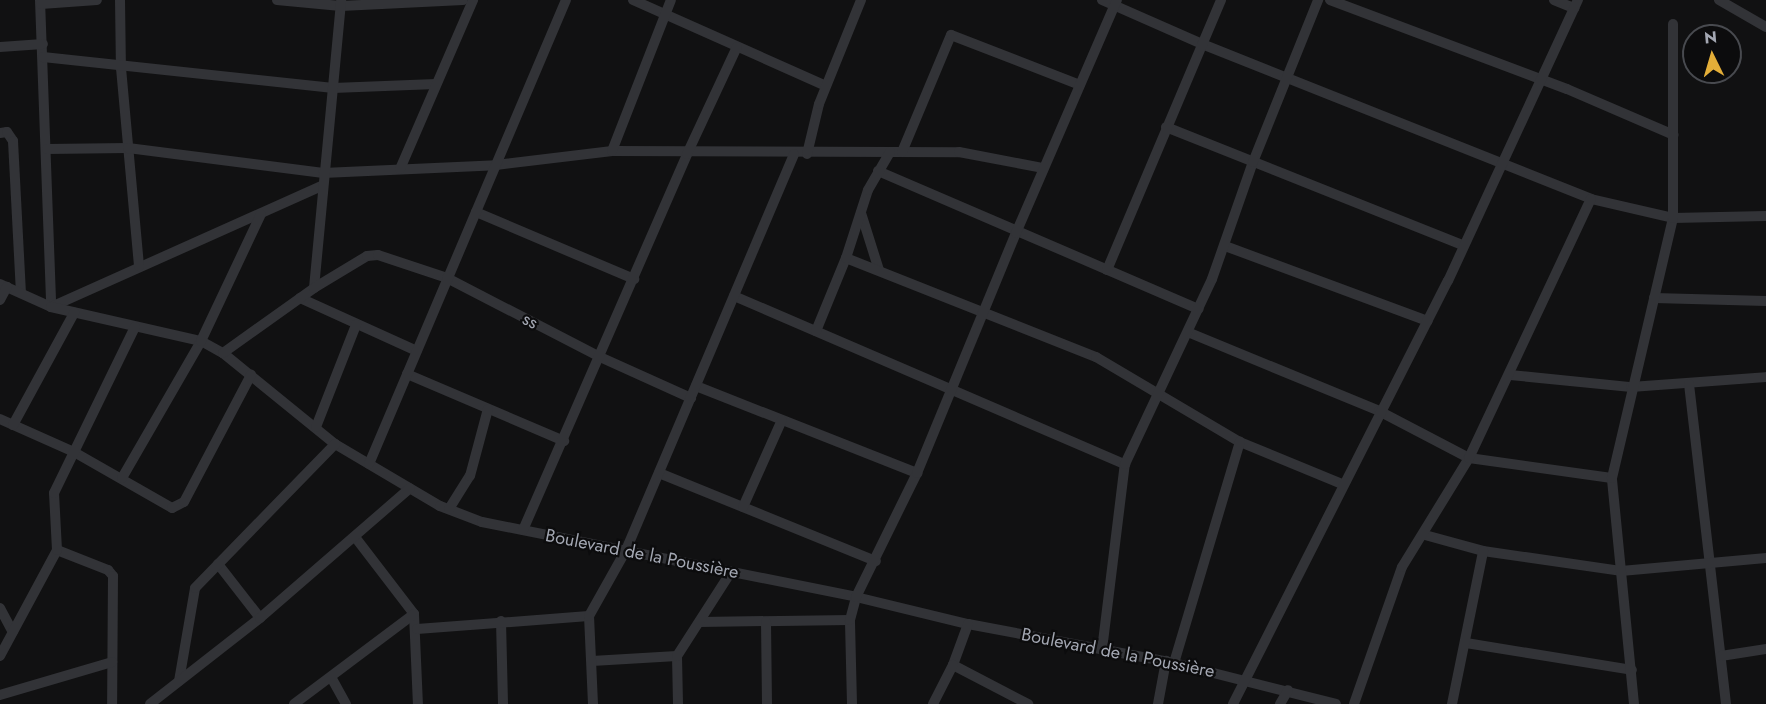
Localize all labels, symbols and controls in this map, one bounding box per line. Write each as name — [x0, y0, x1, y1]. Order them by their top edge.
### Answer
north arrow — [1682, 24, 1742, 84]
text: N — [1703, 26, 1718, 50]
street label: ss — [519, 308, 541, 334]
street label: Boulevard de la Poussière — [544, 525, 740, 583]
street label: Boulevard de la Poussière — [1020, 624, 1216, 682]

